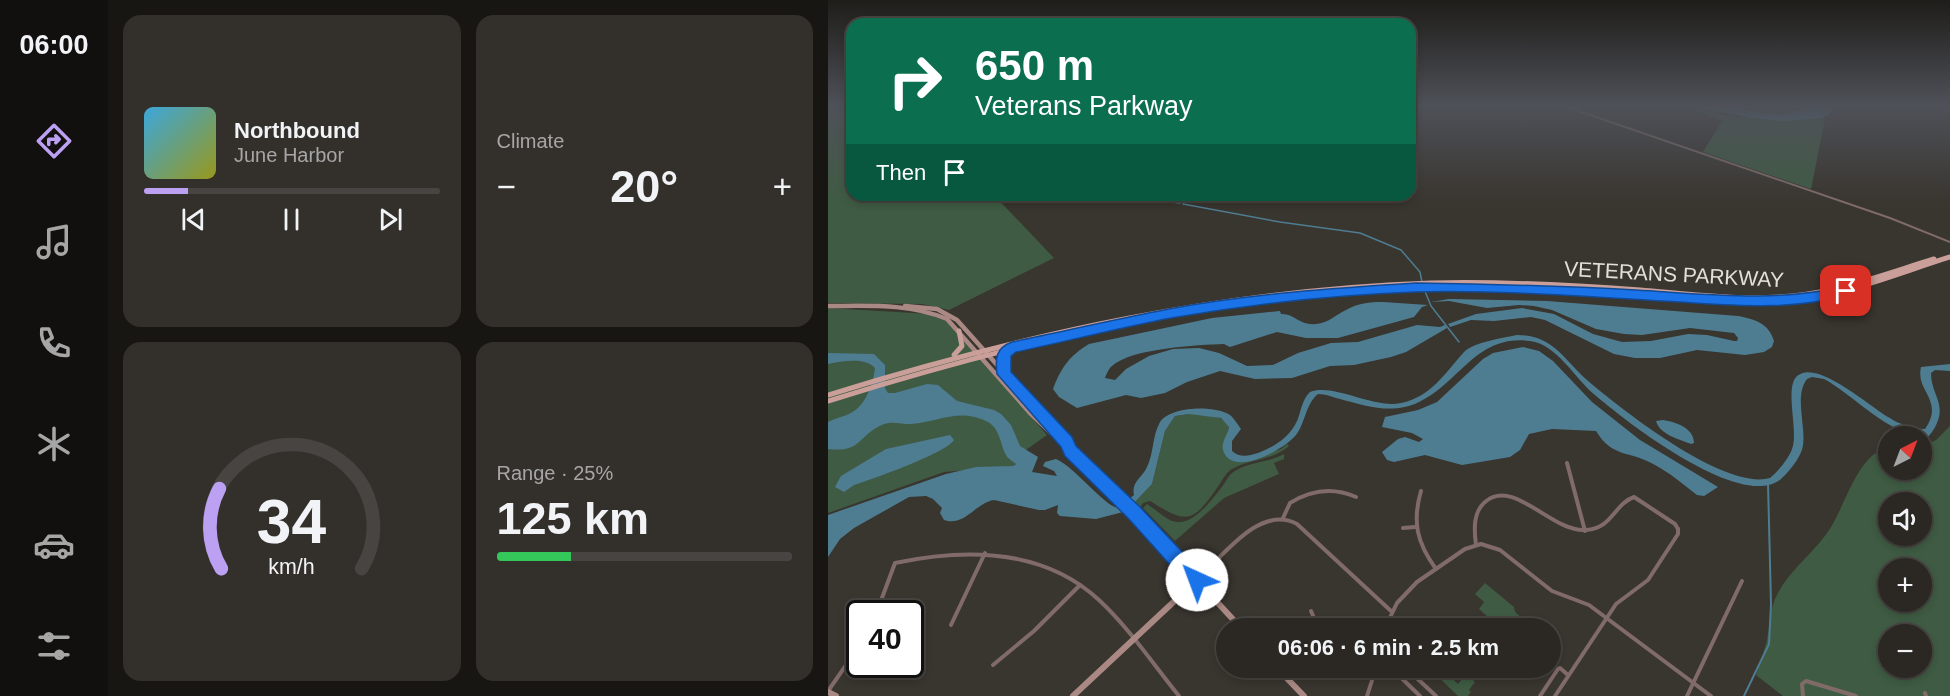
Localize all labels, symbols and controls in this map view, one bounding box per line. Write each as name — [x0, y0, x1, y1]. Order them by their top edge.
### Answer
text: 06:00 — [19, 30, 89, 60]
icon: right — [876, 42, 954, 120]
text: 650 m — [975, 42, 1094, 89]
text: Veterans Parkway — [975, 91, 1193, 121]
text: Northbound — [234, 118, 360, 143]
icon: directions — [33, 120, 75, 162]
text: Climate — [497, 130, 564, 152]
text: June Harbor — [234, 144, 344, 166]
icon: arrive — [938, 156, 971, 189]
text: Then — [876, 160, 926, 185]
text: 20° — [610, 161, 678, 212]
text: − — [497, 168, 516, 205]
text: + — [773, 168, 792, 205]
icon: previous — [177, 203, 210, 236]
icon: pause — [275, 203, 308, 236]
icon: next — [374, 203, 407, 236]
icon: music — [33, 221, 75, 263]
street label: VETERANS PARKWAY — [1563, 257, 1785, 291]
pin — [1820, 265, 1871, 316]
icon: arrive — [1829, 274, 1862, 307]
icon: phone — [33, 322, 75, 364]
icon: climate — [33, 423, 75, 465]
north arrow — [1878, 426, 1932, 480]
map controls — [1878, 426, 1932, 678]
text: Range · 25% — [497, 462, 613, 484]
text: 34 — [257, 487, 327, 556]
button: sound — [1878, 492, 1932, 546]
text: 125 km — [497, 493, 649, 544]
icon: car — [33, 524, 75, 566]
position arrow — [1165, 548, 1229, 612]
text: km/h — [269, 555, 315, 579]
button: + — [1878, 558, 1932, 612]
speed limit sign: 40 — [846, 600, 924, 678]
button: − — [1878, 624, 1932, 678]
icon: filters — [33, 625, 75, 667]
text: 06:06 · 6 min · 2.5 km — [1278, 635, 1499, 660]

